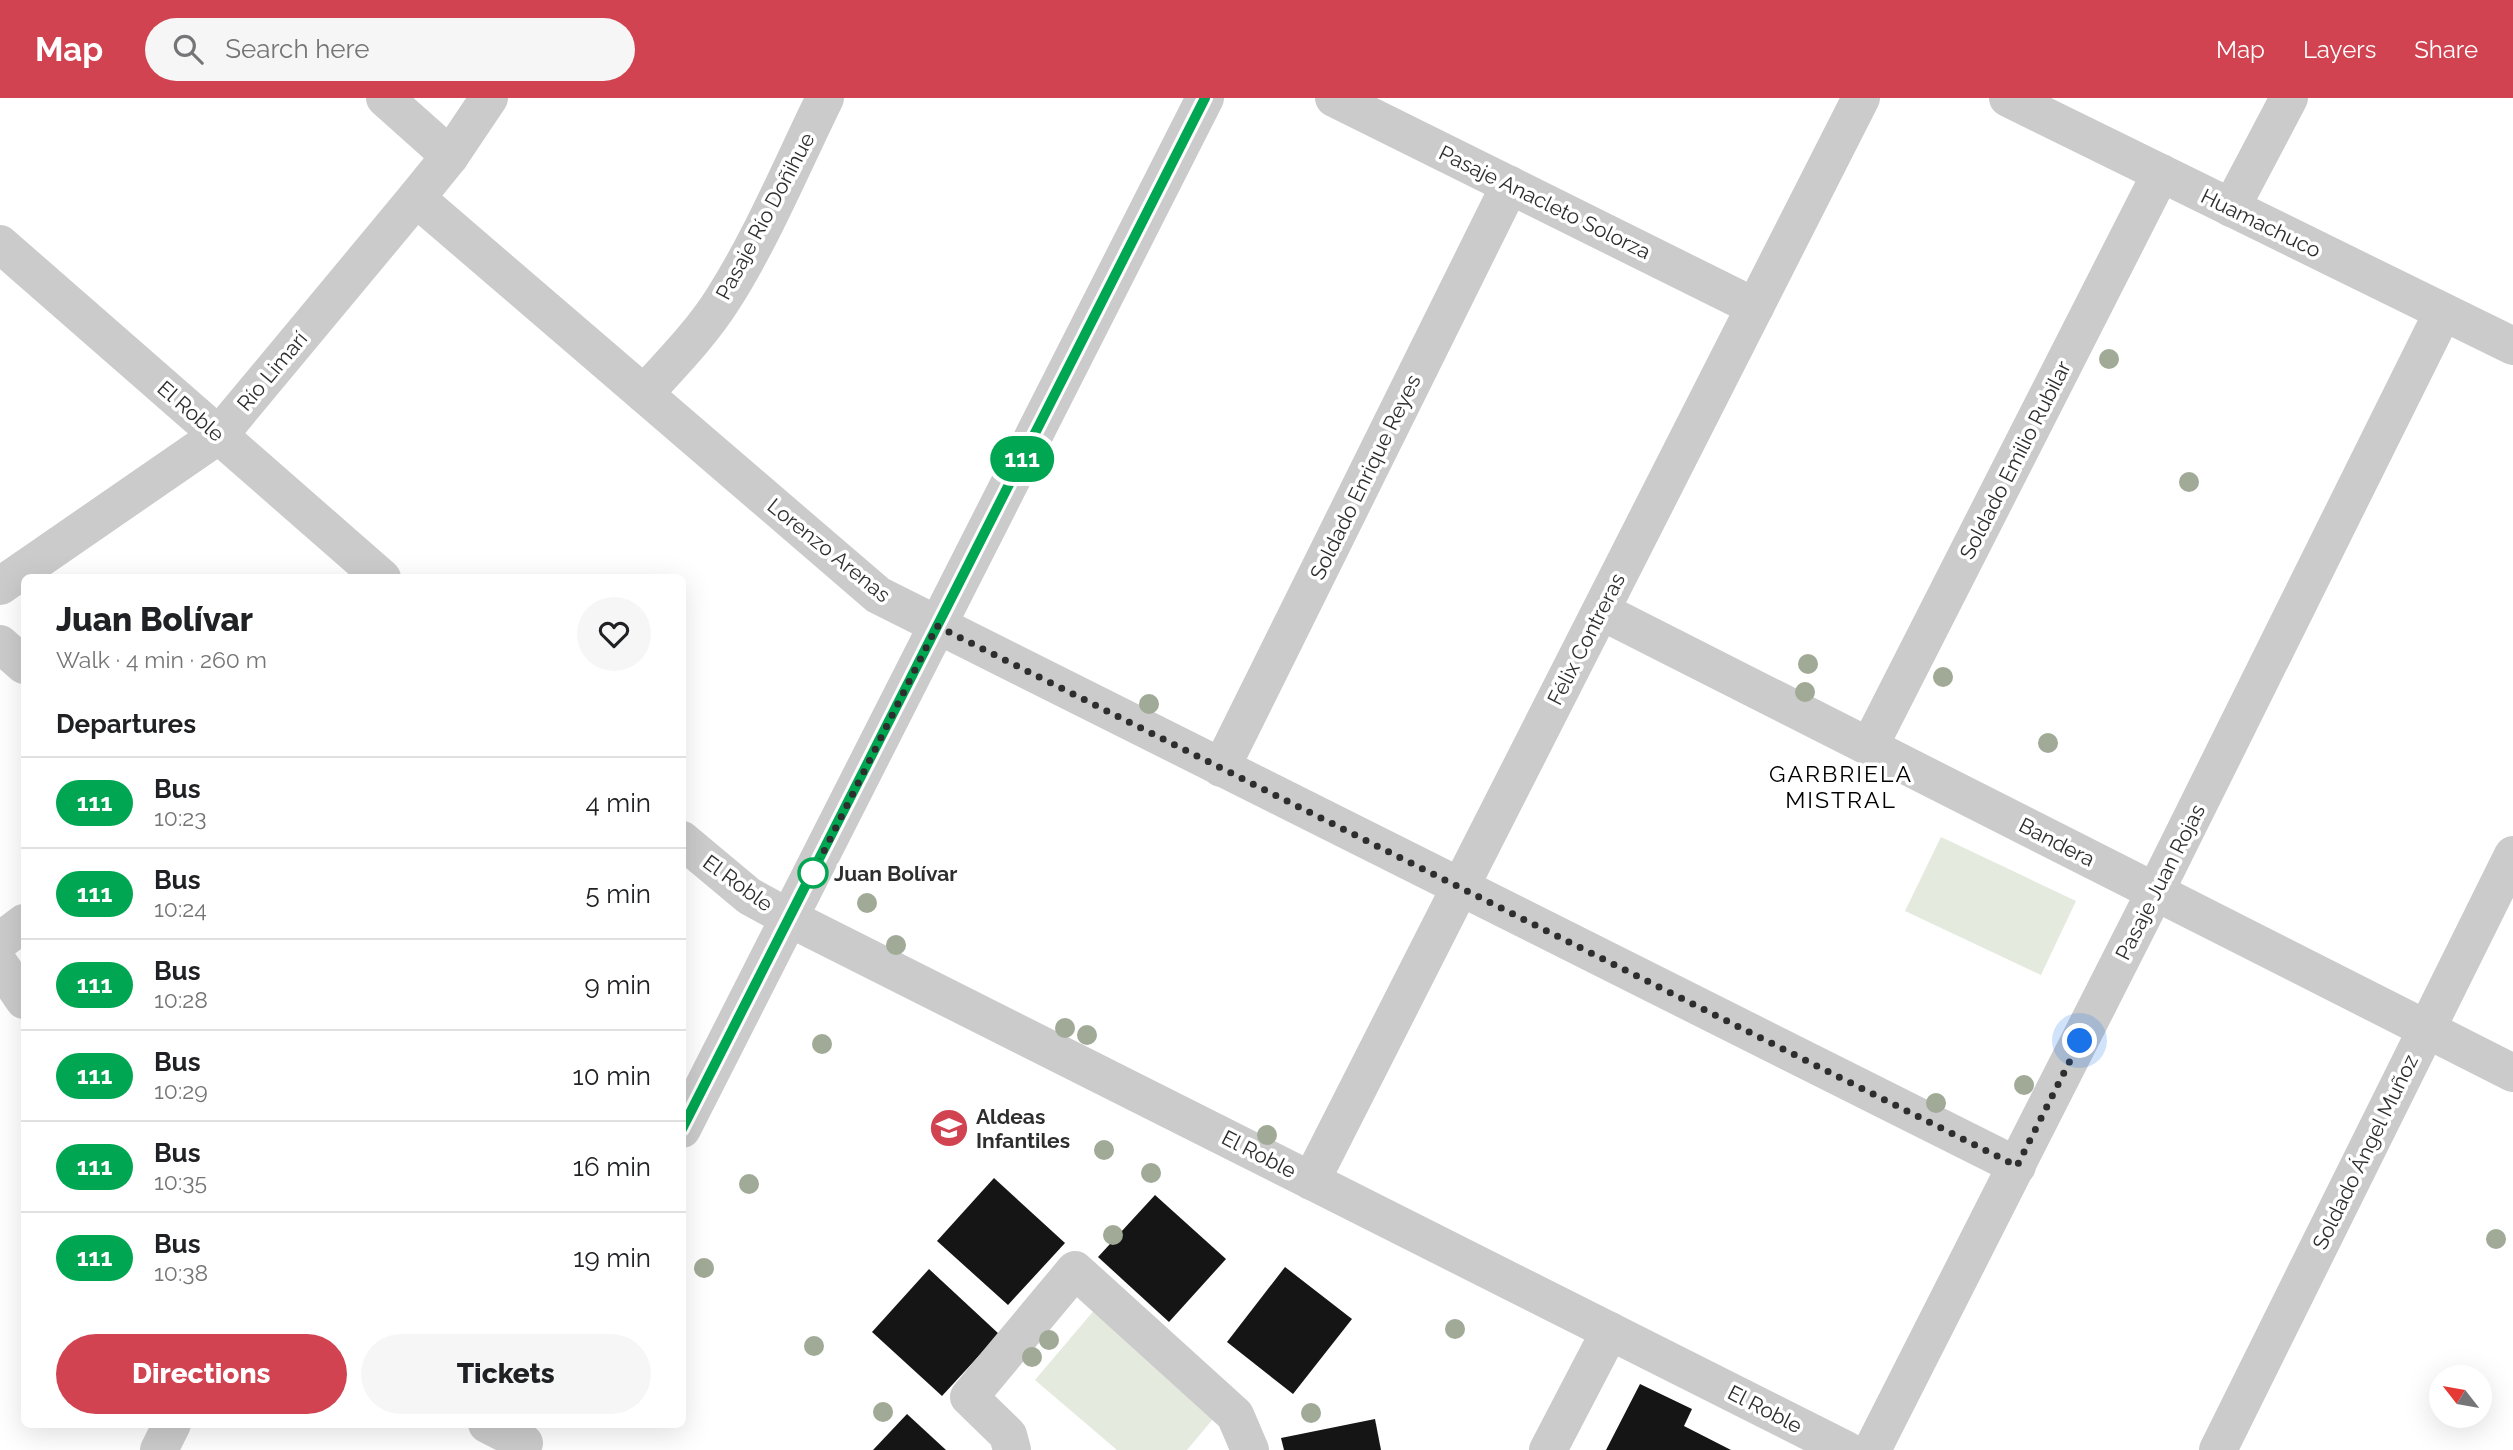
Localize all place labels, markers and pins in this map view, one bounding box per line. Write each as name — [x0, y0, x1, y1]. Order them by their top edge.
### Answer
marker: Juan Bolívar — [798, 858, 828, 888]
place label: Juan Bolívar — [834, 861, 957, 886]
place label: Aldeas Infantiles — [976, 1104, 1070, 1153]
school or university icon: Aldeas Infantiles — [928, 1107, 970, 1149]

